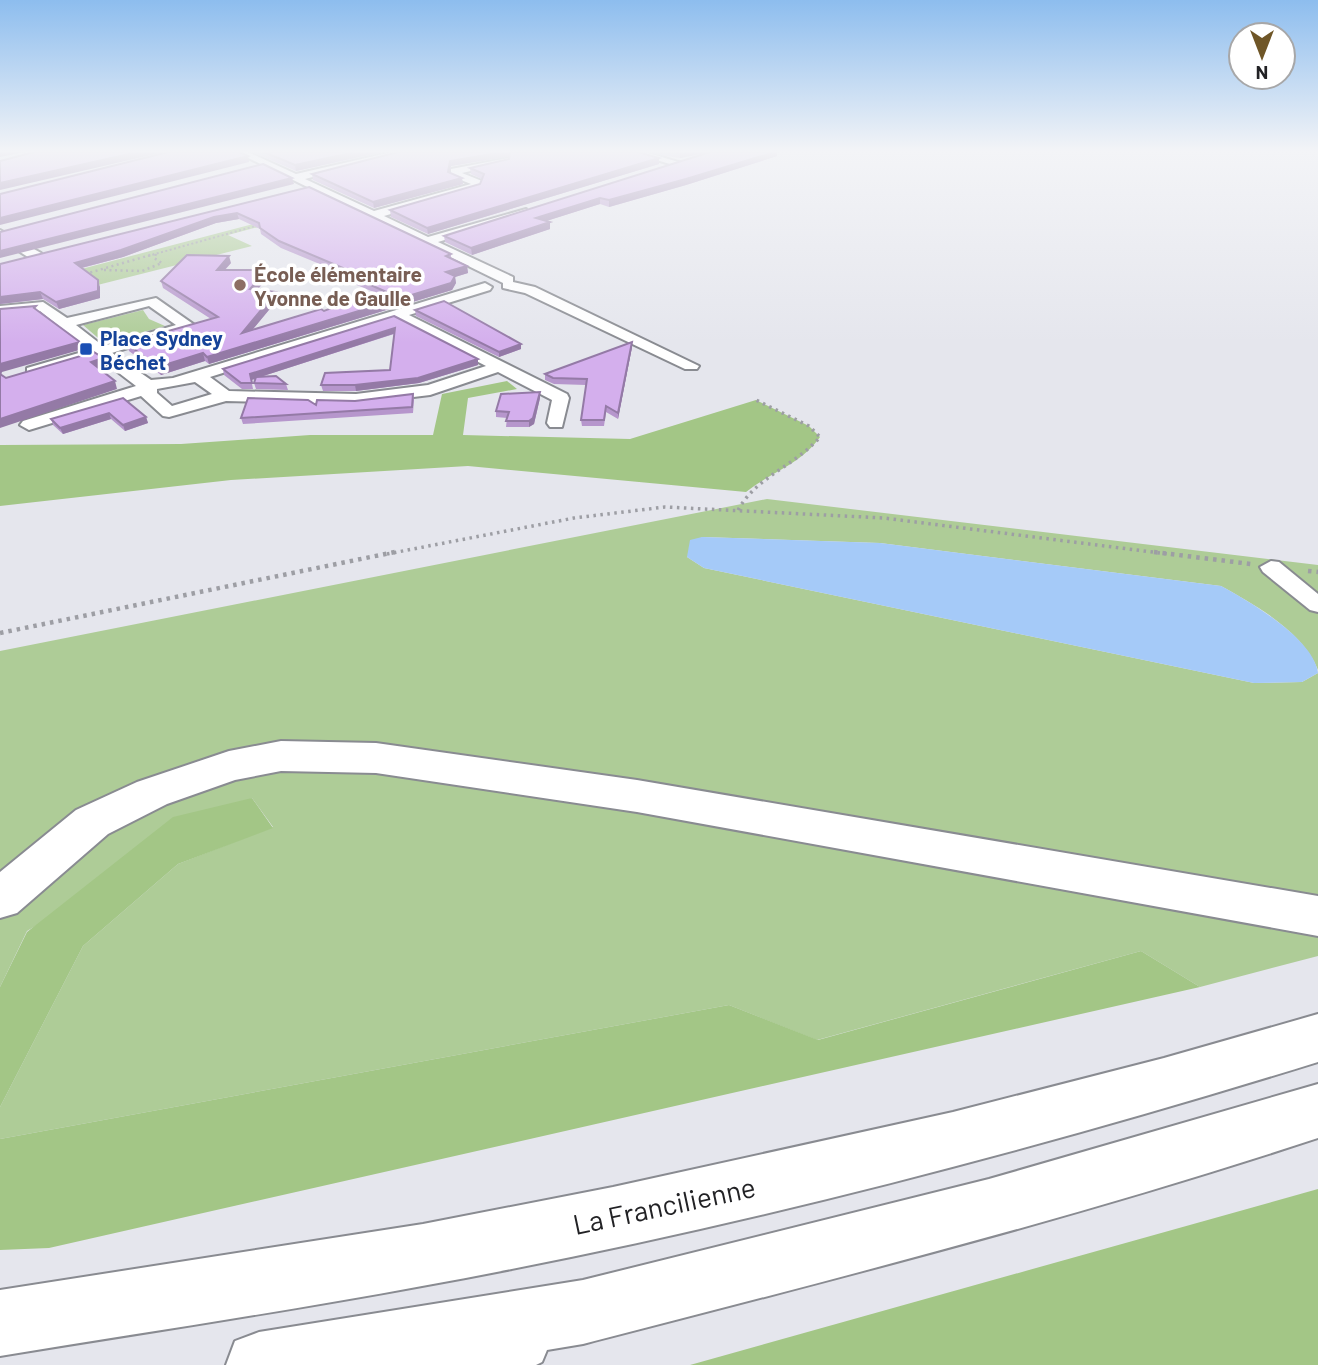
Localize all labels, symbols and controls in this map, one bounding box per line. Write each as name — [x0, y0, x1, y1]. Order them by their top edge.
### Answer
north arrow — [1227, 21, 1297, 91]
text: N — [1256, 62, 1268, 85]
place label: École élémentaire Yvonne de Gaulle — [254, 261, 422, 310]
marker: École élémentaire Yvonne de Gaulle — [232, 277, 248, 293]
place label: Place Sydney Béchet — [100, 325, 223, 374]
marker: Place Sydney Béchet — [78, 341, 94, 357]
street label: La Francilienne — [570, 1169, 758, 1241]

